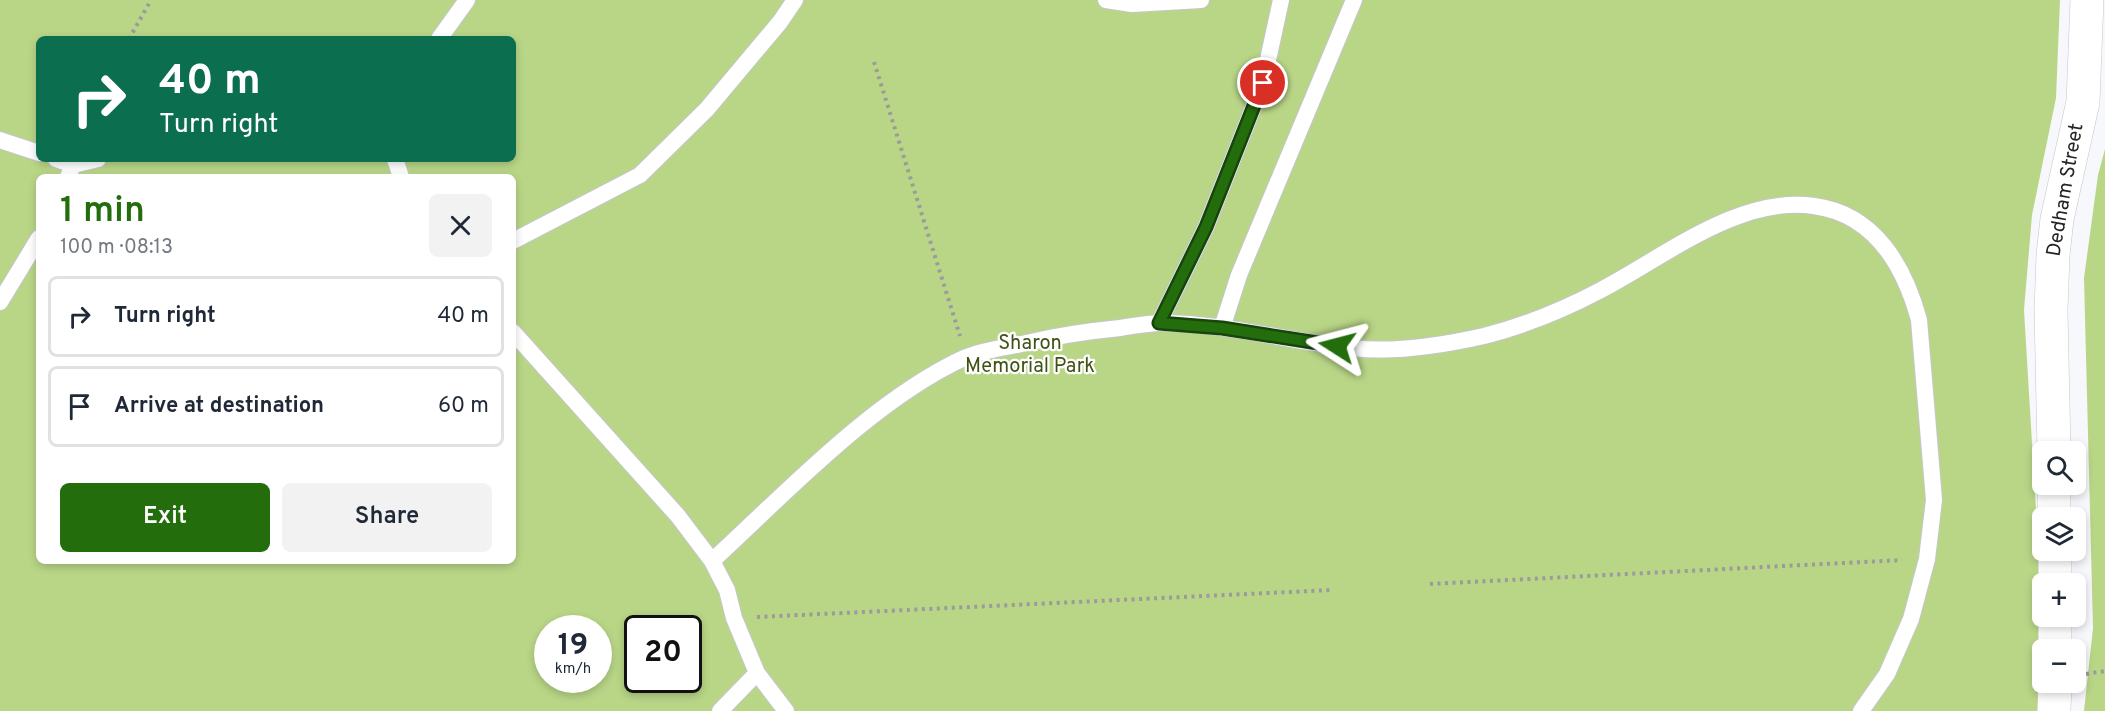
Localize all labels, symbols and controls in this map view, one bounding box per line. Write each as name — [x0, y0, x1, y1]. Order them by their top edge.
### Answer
text: 40 m — [159, 56, 261, 109]
pin — [1237, 57, 1288, 108]
icon: right — [60, 60, 138, 138]
icon: arrive — [1246, 66, 1279, 99]
text: Turn right — [159, 108, 278, 142]
street label: Dedham Street — [2042, 121, 2090, 259]
text: 1 min — [60, 189, 145, 235]
button: close — [429, 194, 492, 257]
text: 100 m · 08:13 — [60, 235, 173, 261]
icon: right — [63, 300, 96, 333]
text: Turn right — [114, 303, 216, 330]
text: 40 m — [437, 303, 489, 330]
position arrow — [1305, 314, 1369, 378]
park label: Sharon Memorial Park — [965, 331, 1095, 380]
icon: arrive — [63, 390, 96, 423]
text: Arrive at destination — [114, 393, 324, 420]
text: 60 m — [438, 393, 489, 420]
map controls — [2032, 441, 2086, 693]
button: search — [2032, 441, 2086, 495]
button: Exit — [60, 483, 270, 552]
button: Share — [282, 483, 492, 552]
button: layers — [2032, 507, 2086, 561]
button: + — [2032, 573, 2086, 627]
speed limit sign: 20 — [624, 615, 702, 693]
text: 19 — [558, 628, 588, 665]
button: − — [2032, 639, 2086, 693]
text: km/h — [555, 660, 591, 679]

